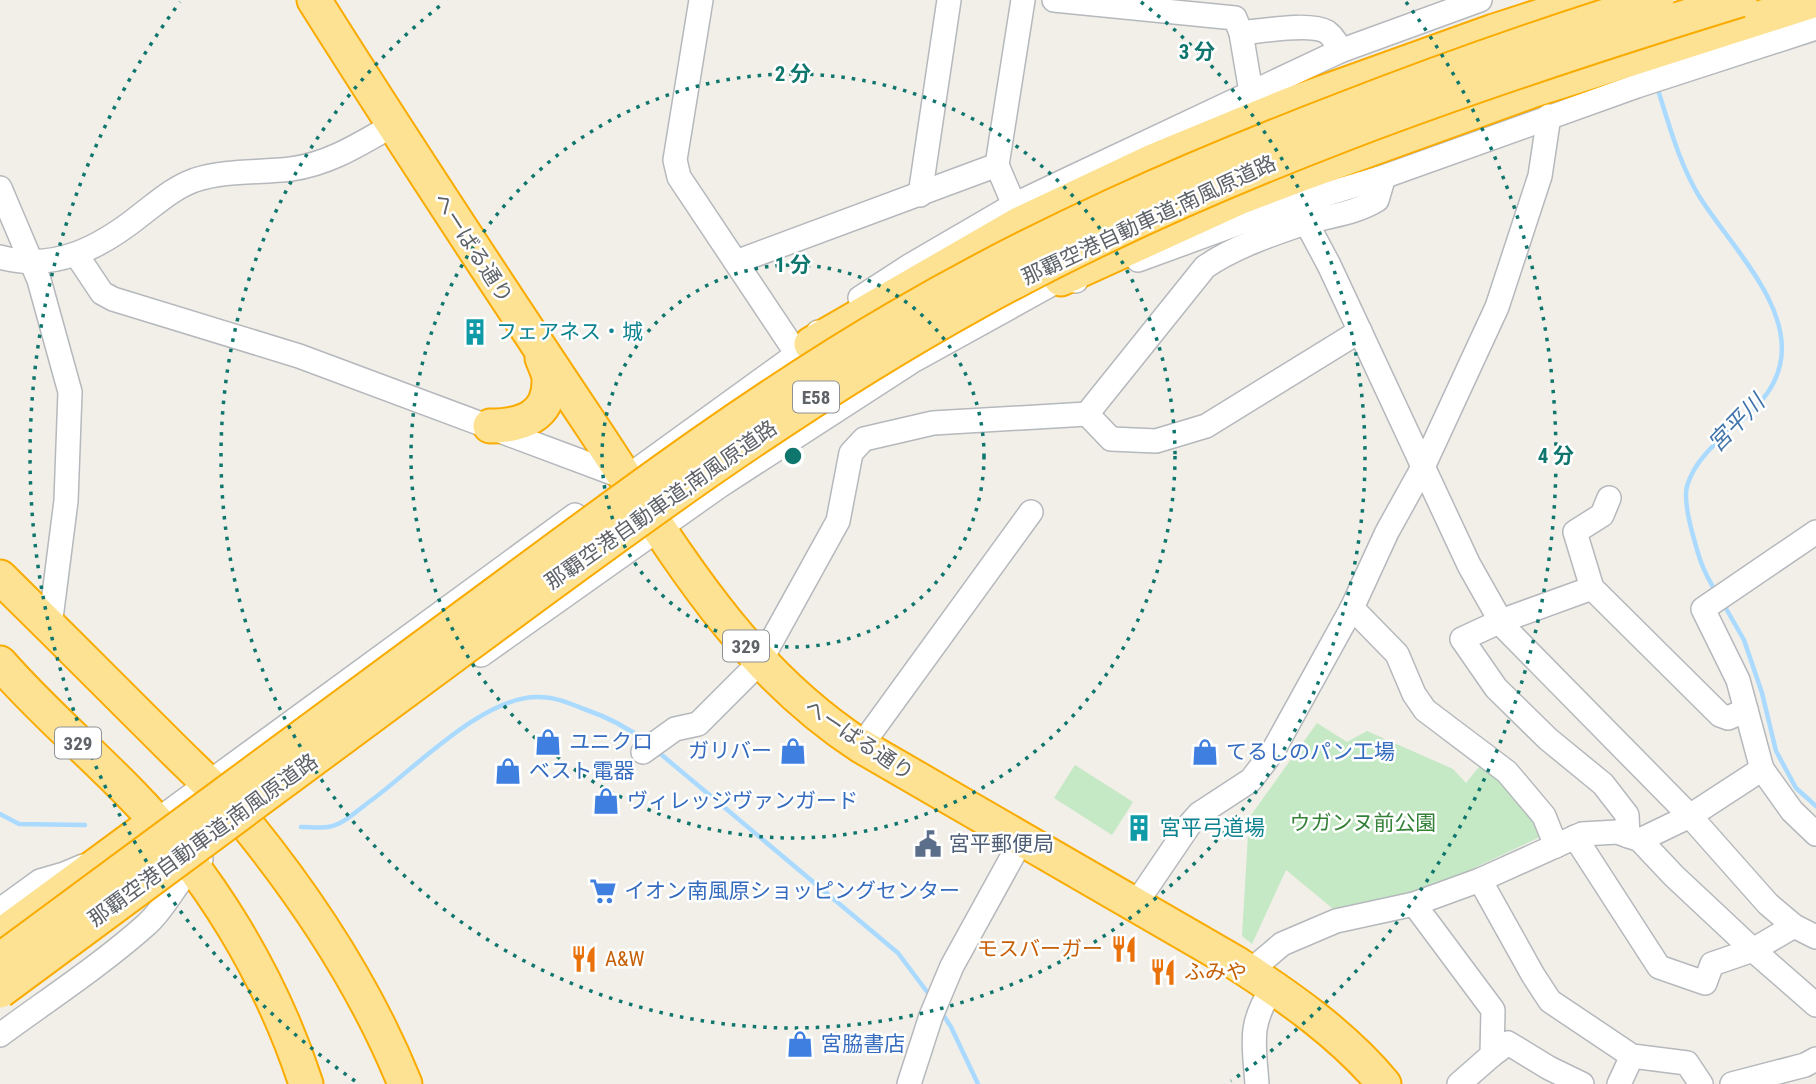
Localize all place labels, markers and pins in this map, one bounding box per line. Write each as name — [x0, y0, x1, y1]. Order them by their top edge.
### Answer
building icon: フェアネス・城 — [460, 317, 490, 347]
place label: フェアネス・城 — [496, 320, 643, 344]
centre of rings — [781, 444, 805, 468]
shop icon: ユニクロ — [533, 727, 563, 757]
place label: ユニクロ — [569, 730, 653, 754]
shop icon: ガリバー — [778, 736, 808, 766]
shop icon: てるしのパン工場 — [1190, 737, 1220, 767]
place label: ガリバー — [688, 739, 772, 763]
place label: てるしのパン工場 — [1226, 740, 1395, 764]
shop icon: ベスト電器 — [493, 756, 523, 786]
place label: ベスト電器 — [529, 759, 634, 783]
shop icon: ヴィレッジヴァンガード — [591, 786, 621, 816]
place label: ヴィレッジヴァンガード — [627, 789, 858, 813]
building icon: 宮平弓道場 — [1124, 813, 1154, 843]
place label: 宮平弓道場 — [1160, 816, 1265, 840]
public building icon: 宮平郵便局 — [913, 829, 943, 859]
place label: 宮平郵便局 — [949, 832, 1054, 856]
supermarket icon: イオン南風原ショッピングセンター — [588, 876, 618, 906]
place label: イオン南風原ショッピングセンター — [624, 879, 960, 903]
restaurant icon: モスバーガー — [1109, 934, 1139, 964]
place label: モスバーガー — [977, 937, 1103, 961]
restaurant icon: A&W — [569, 944, 599, 974]
place label: A&W — [605, 947, 645, 971]
restaurant icon: ふみや — [1148, 957, 1178, 987]
place label: ふみや — [1184, 960, 1247, 984]
shop icon: 宮脇書店 — [785, 1029, 815, 1059]
place label: 宮脇書店 — [821, 1032, 905, 1056]

